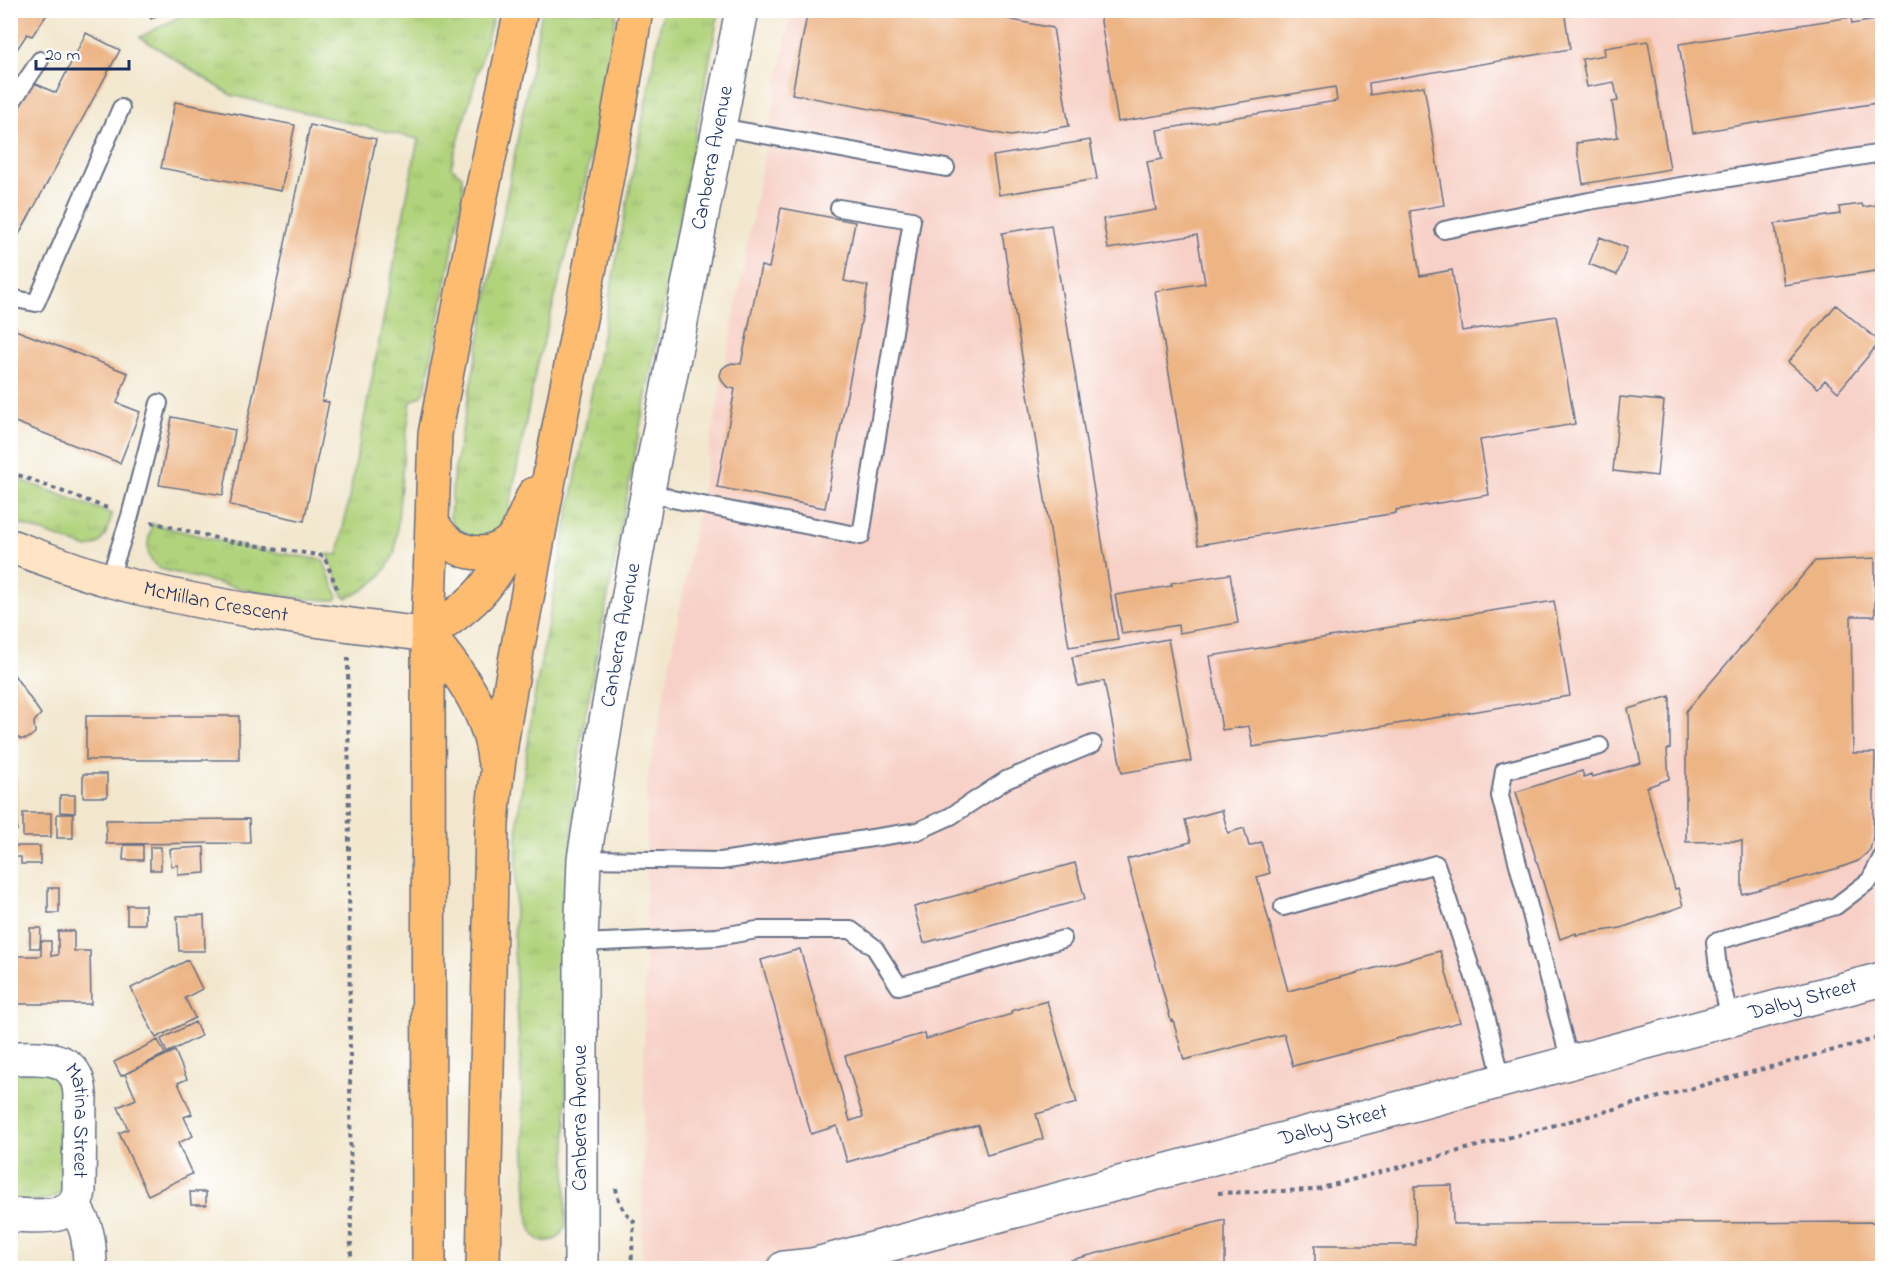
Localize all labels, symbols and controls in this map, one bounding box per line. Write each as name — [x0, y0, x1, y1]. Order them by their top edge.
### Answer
scale bar — [36, 33, 129, 71]
text: 20 m — [45, 43, 80, 69]
street label: Canberra Avenue — [684, 83, 742, 233]
street label: Canberra Avenue — [594, 560, 650, 710]
street label: McMillan Crescent — [140, 574, 290, 631]
street label: Dalby Street — [1744, 971, 1861, 1029]
street label: Canberra Avenue — [566, 1044, 596, 1191]
street label: Matina Street — [57, 1057, 95, 1178]
street label: Dalby Street — [1275, 1097, 1391, 1155]

